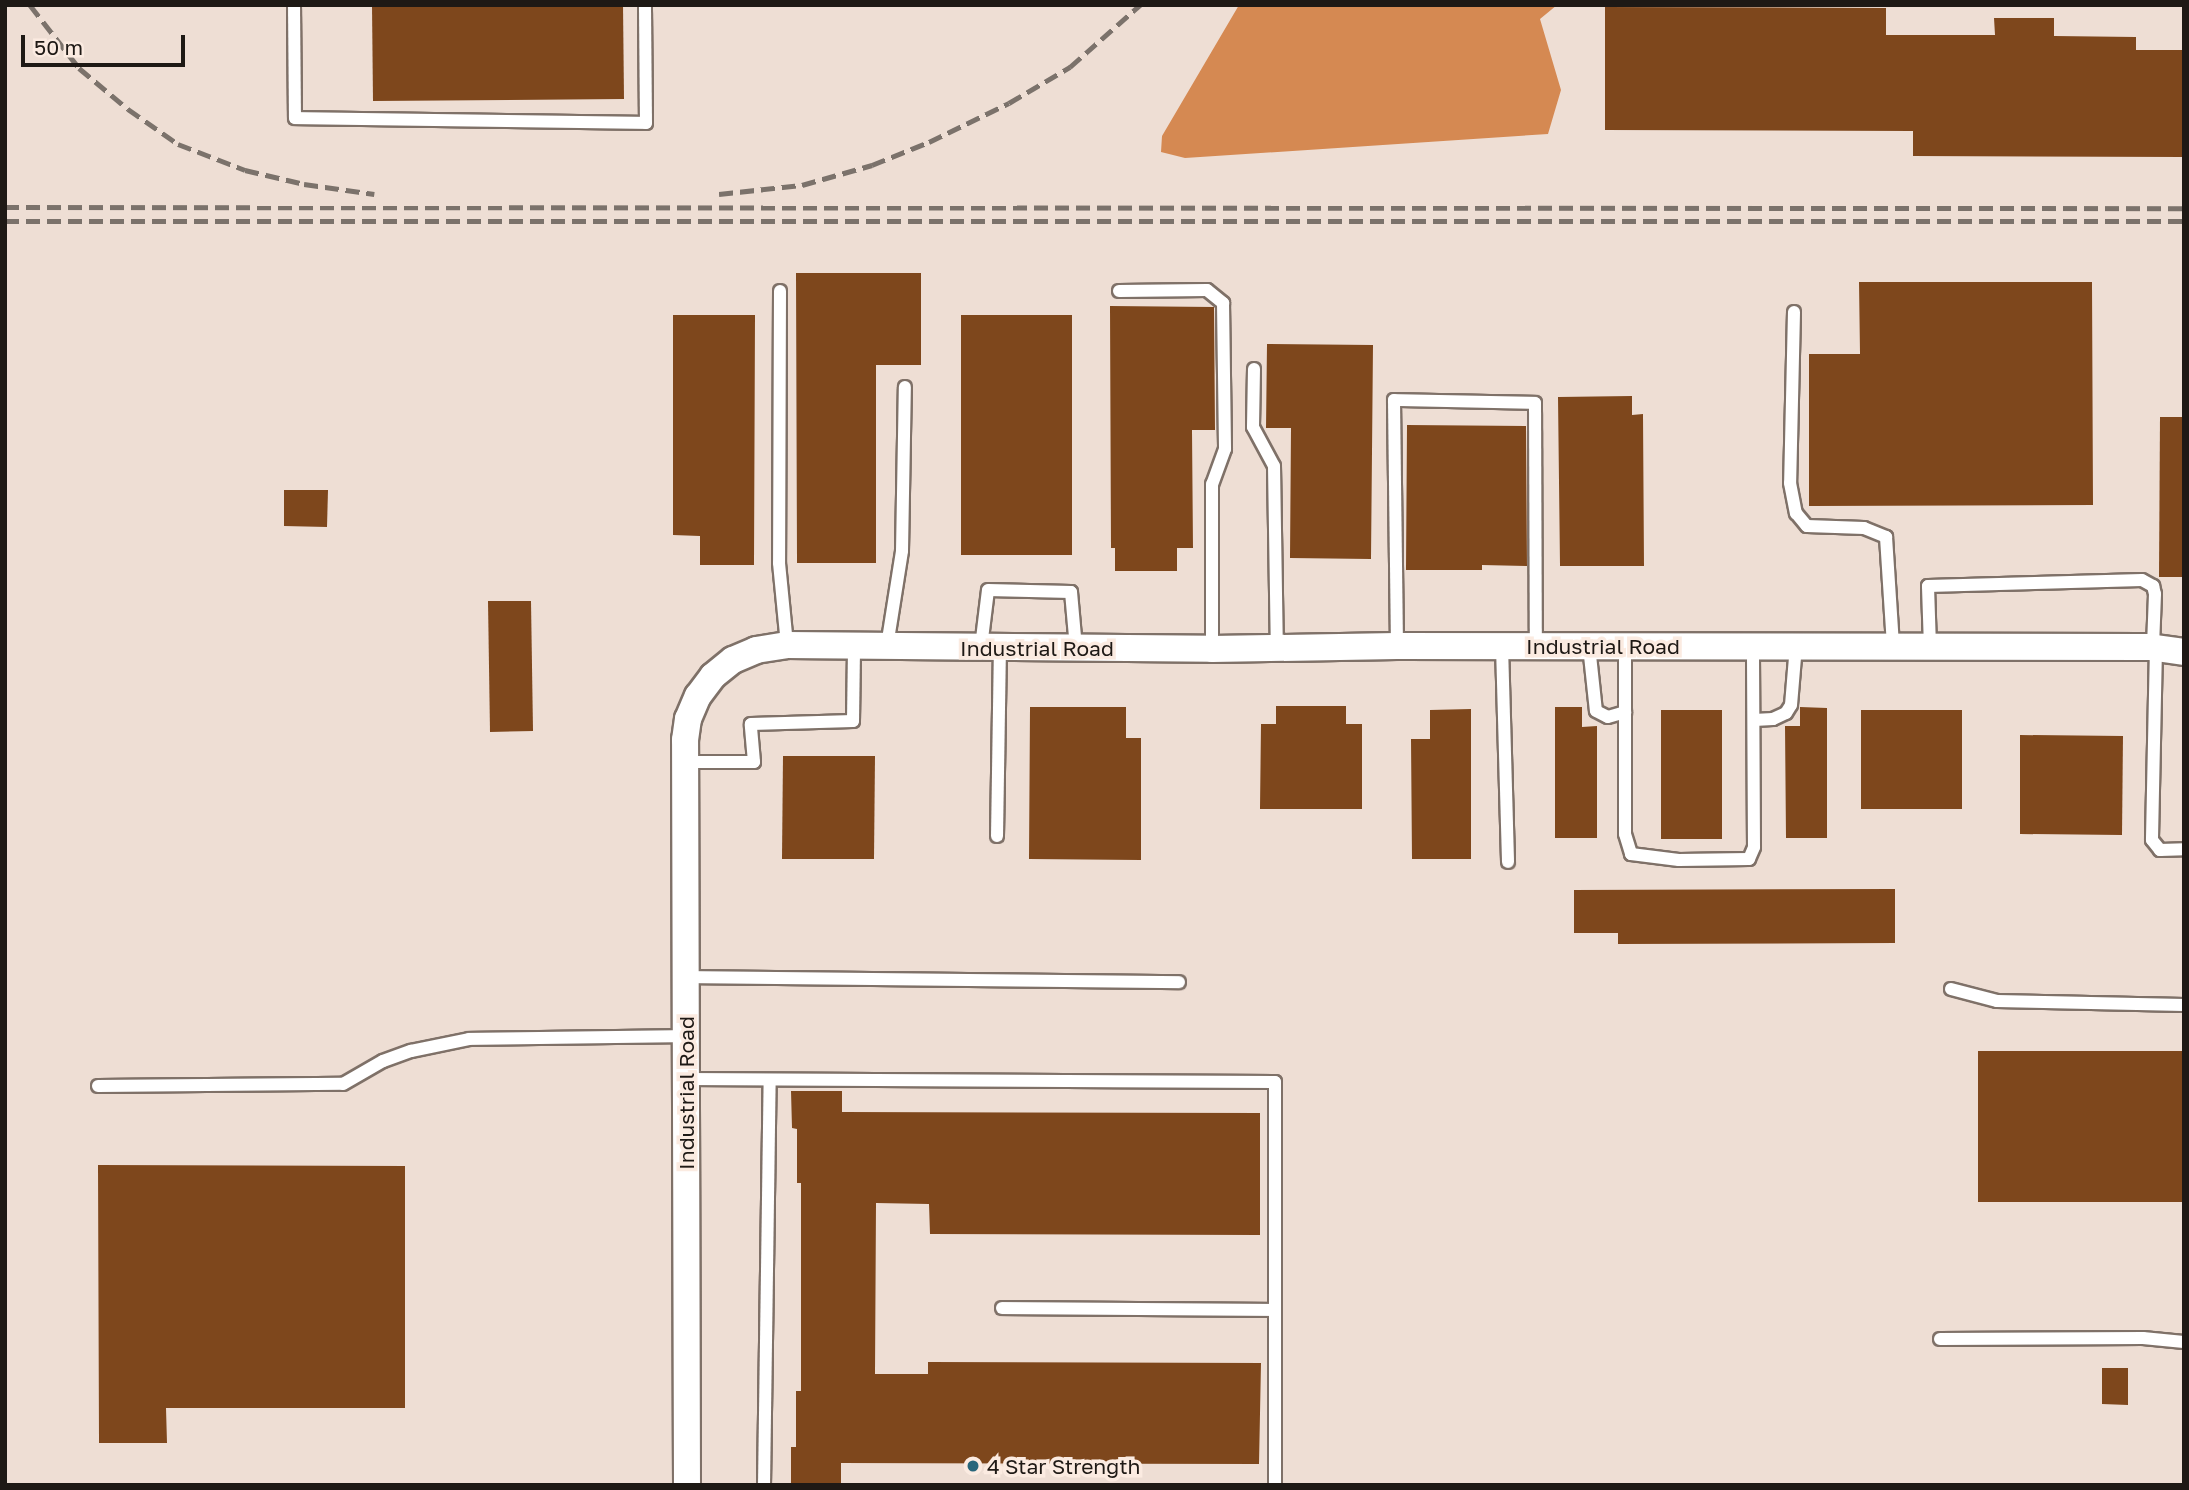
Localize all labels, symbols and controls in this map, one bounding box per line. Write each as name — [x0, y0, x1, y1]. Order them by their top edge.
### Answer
scale bar — [24, 21, 189, 65]
text: 50 m — [34, 34, 83, 60]
street label: Industrial Road — [1526, 633, 1680, 659]
street label: Industrial Road — [960, 635, 1114, 661]
street label: Industrial Road — [673, 1016, 699, 1170]
place label: 4 Star Strength — [987, 1453, 1141, 1479]
marker: 4 Star Strength — [965, 1458, 981, 1474]

